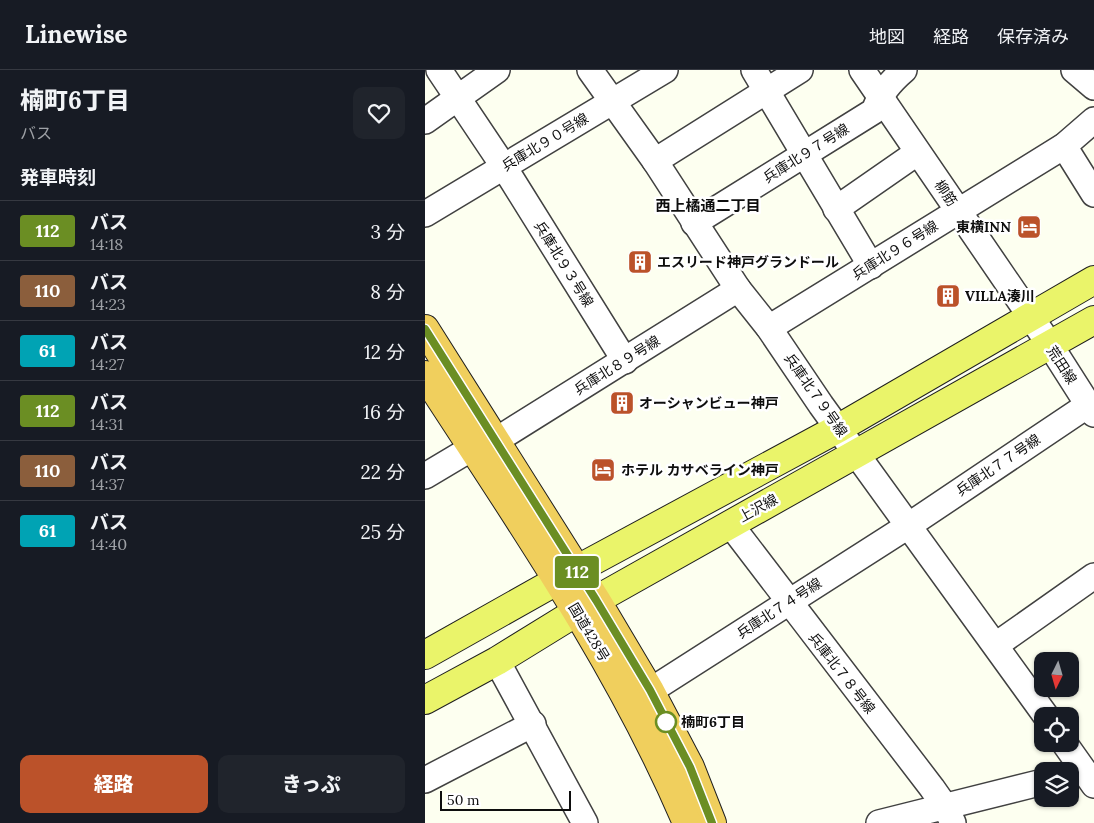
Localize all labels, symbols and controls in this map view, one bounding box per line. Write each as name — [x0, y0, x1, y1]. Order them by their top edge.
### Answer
text: Linewise — [25, 19, 127, 50]
text: 地図 — [869, 25, 905, 48]
text: 経路 — [933, 25, 969, 48]
text: 保存済み — [997, 25, 1069, 48]
text: 楠町6丁目 — [20, 85, 130, 116]
button: heart — [353, 87, 405, 139]
street label: 兵庫北９０号線 — [498, 109, 592, 175]
street label: 兵庫北９７号線 — [760, 119, 852, 187]
text: バス — [20, 123, 52, 143]
text: 発車時刻 — [20, 165, 96, 189]
street label: 柳筋 — [931, 176, 961, 210]
district label: 西上橘通二丁目 — [655, 196, 761, 215]
text: バス — [90, 210, 128, 234]
hotel icon: 東横INN — [1016, 214, 1042, 240]
street label: 兵庫北９６号線 — [849, 216, 941, 284]
street label: 兵庫北９３号線 — [530, 218, 598, 310]
place label: 東横INN — [956, 218, 1011, 236]
text: 112 — [35, 219, 60, 242]
text: 3 分 — [370, 220, 405, 244]
text: 14:18 — [90, 234, 123, 254]
building icon: エスリード神戸グランドール — [627, 249, 653, 275]
place label: エスリード神戸グランドール — [657, 253, 839, 271]
text: バス — [90, 270, 128, 294]
text: 110 — [34, 279, 61, 302]
text: 8 分 — [370, 280, 405, 304]
building icon: VILLA湊川 — [935, 283, 961, 309]
place label: VILLA湊川 — [965, 287, 1035, 305]
text: 14:23 — [90, 294, 126, 314]
text: バス — [90, 330, 128, 354]
street label: 兵庫北８９号線 — [571, 331, 663, 399]
text: 61 — [39, 339, 56, 362]
text: 12 分 — [364, 340, 405, 364]
street label: 荒田線 — [1043, 342, 1081, 388]
street label: 兵庫北７９号線 — [781, 350, 851, 440]
text: 14:27 — [90, 354, 124, 374]
text: バス — [90, 390, 128, 414]
building icon: オーシャンビュー神戸 — [609, 390, 635, 416]
place label: オーシャンビュー神戸 — [639, 394, 779, 412]
text: 112 — [35, 399, 60, 422]
text: 16 分 — [363, 400, 405, 424]
text: 14:31 — [90, 414, 123, 434]
street label: 兵庫北７７号線 — [952, 430, 1044, 500]
text: バス — [90, 450, 128, 474]
hotel icon: ホテル カサベライン神戸 — [590, 457, 616, 483]
text: 110 — [34, 459, 61, 482]
text: 22 分 — [361, 460, 405, 484]
place label: ホテル カサベライン神戸 — [621, 461, 779, 479]
text: 14:37 — [90, 474, 124, 494]
street label: 上沢線 — [735, 490, 781, 526]
text: バス — [90, 510, 128, 534]
text: 61 — [39, 519, 56, 542]
text: 25 分 — [360, 520, 405, 544]
text: 14:40 — [90, 534, 127, 554]
line badge: 112 — [548, 556, 606, 588]
text: 112 — [565, 560, 589, 583]
street label: 兵庫北７４号線 — [733, 574, 825, 642]
street label: 国道428号 — [565, 600, 613, 664]
street label: 兵庫北７８号線 — [805, 629, 879, 717]
north arrow — [1034, 652, 1079, 698]
map controls — [1034, 652, 1079, 807]
button: locate — [1034, 707, 1079, 752]
marker: 楠町6丁目 — [655, 711, 677, 733]
place label: 楠町6丁目 — [681, 713, 745, 731]
button: 経路 — [20, 755, 208, 813]
button: きっぷ — [218, 755, 405, 813]
button: layers — [1034, 762, 1079, 807]
scale bar — [440, 788, 571, 811]
text: 50 m — [447, 791, 480, 809]

